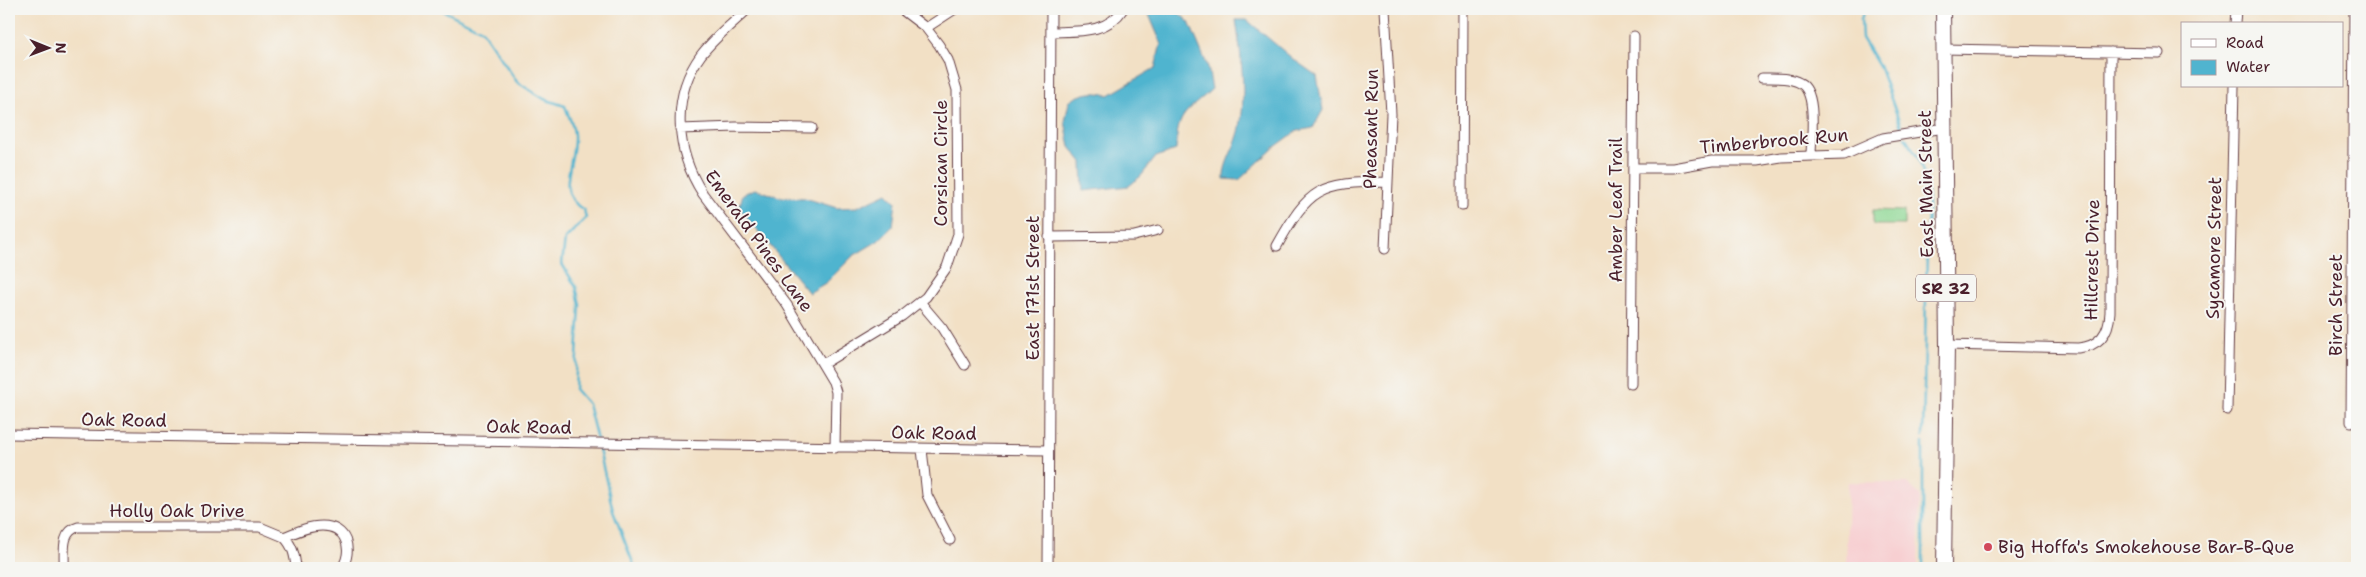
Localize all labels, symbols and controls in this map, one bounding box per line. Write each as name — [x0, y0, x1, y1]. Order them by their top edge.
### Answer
north arrow — [22, 22, 72, 72]
legend — [2181, 22, 2344, 88]
text: Road — [2226, 33, 2264, 53]
text: N — [52, 43, 70, 54]
text: Water — [2226, 57, 2270, 77]
street label: Pheasant Run — [1358, 69, 1384, 189]
street label: Corsican Circle — [929, 100, 953, 226]
street label: East Main Street — [1913, 110, 1939, 258]
street label: Timberbrook Run — [1699, 123, 1849, 159]
street label: Amber Leaf Trail — [1604, 137, 1628, 283]
street label: Emerald Pines Lane — [699, 165, 819, 317]
street label: Sycamore Street — [2201, 176, 2227, 319]
street label: Hillcrest Drive — [2079, 199, 2105, 321]
street label: East 171st Street — [1021, 215, 1045, 361]
street label: Birch Street — [2324, 254, 2348, 356]
road number: SR 32 — [1916, 274, 1976, 302]
street label: Oak Road — [81, 407, 167, 433]
street label: Oak Road — [486, 414, 572, 440]
street label: Oak Road — [891, 420, 977, 446]
street label: Holly Oak Drive — [109, 499, 245, 523]
place label: Big Hoffa's Smokehouse Bar-B-Que — [1998, 535, 2295, 559]
marker: Big Hoffa's Smokehouse Bar-B-Que — [1982, 541, 1994, 553]

